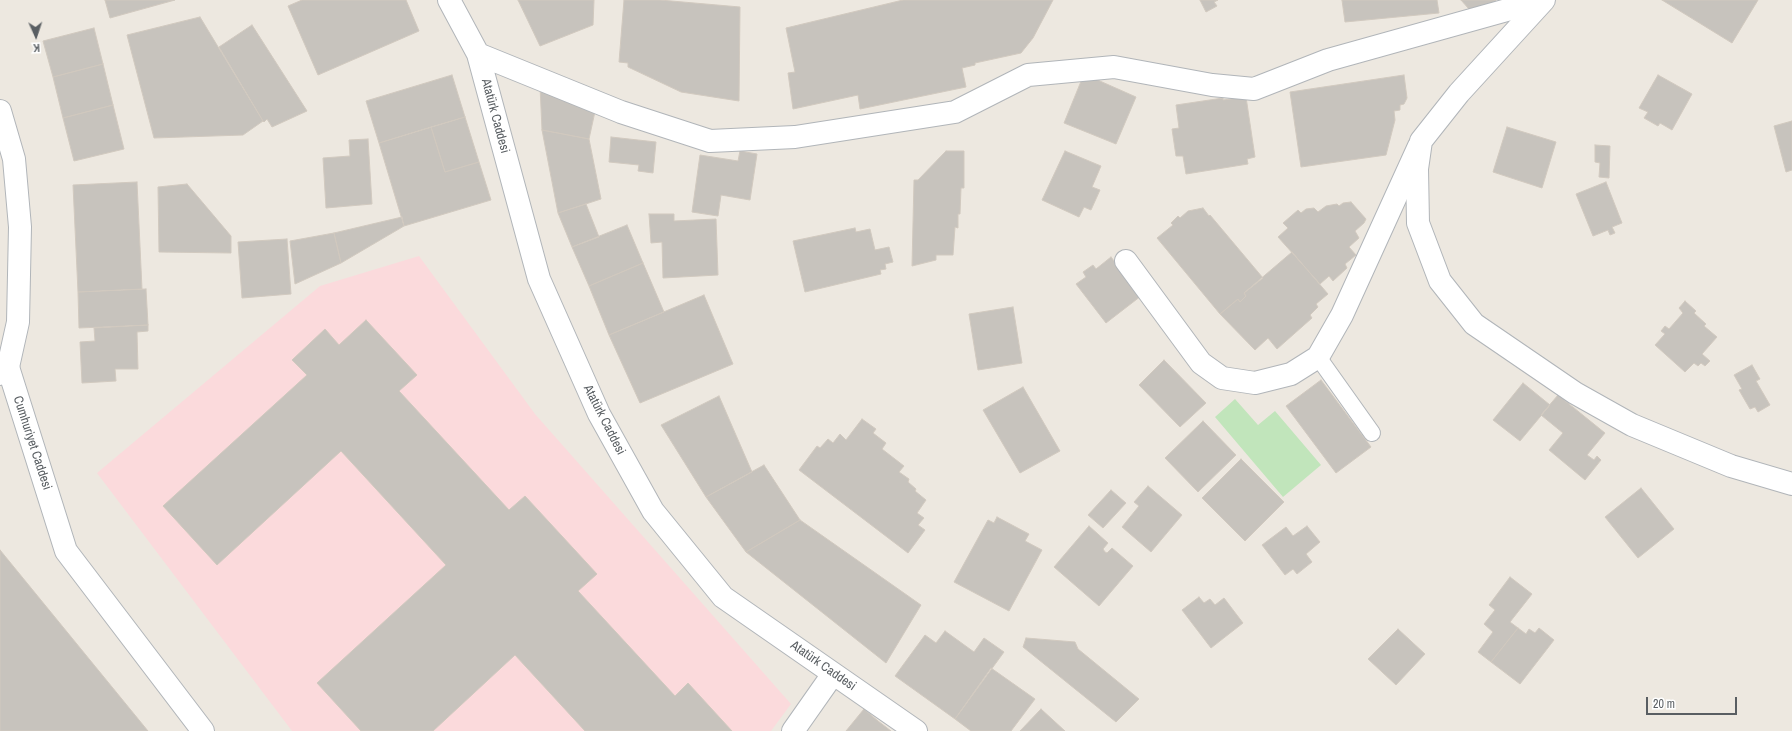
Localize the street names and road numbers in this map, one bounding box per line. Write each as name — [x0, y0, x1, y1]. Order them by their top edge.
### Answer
street label: Atatürk Caddesi — [478, 77, 512, 155]
street label: Atatürk Caddesi — [580, 382, 628, 458]
street label: Cumhuriyet Caddesi — [9, 394, 55, 492]
street label: Atatürk Caddesi — [787, 638, 859, 694]

